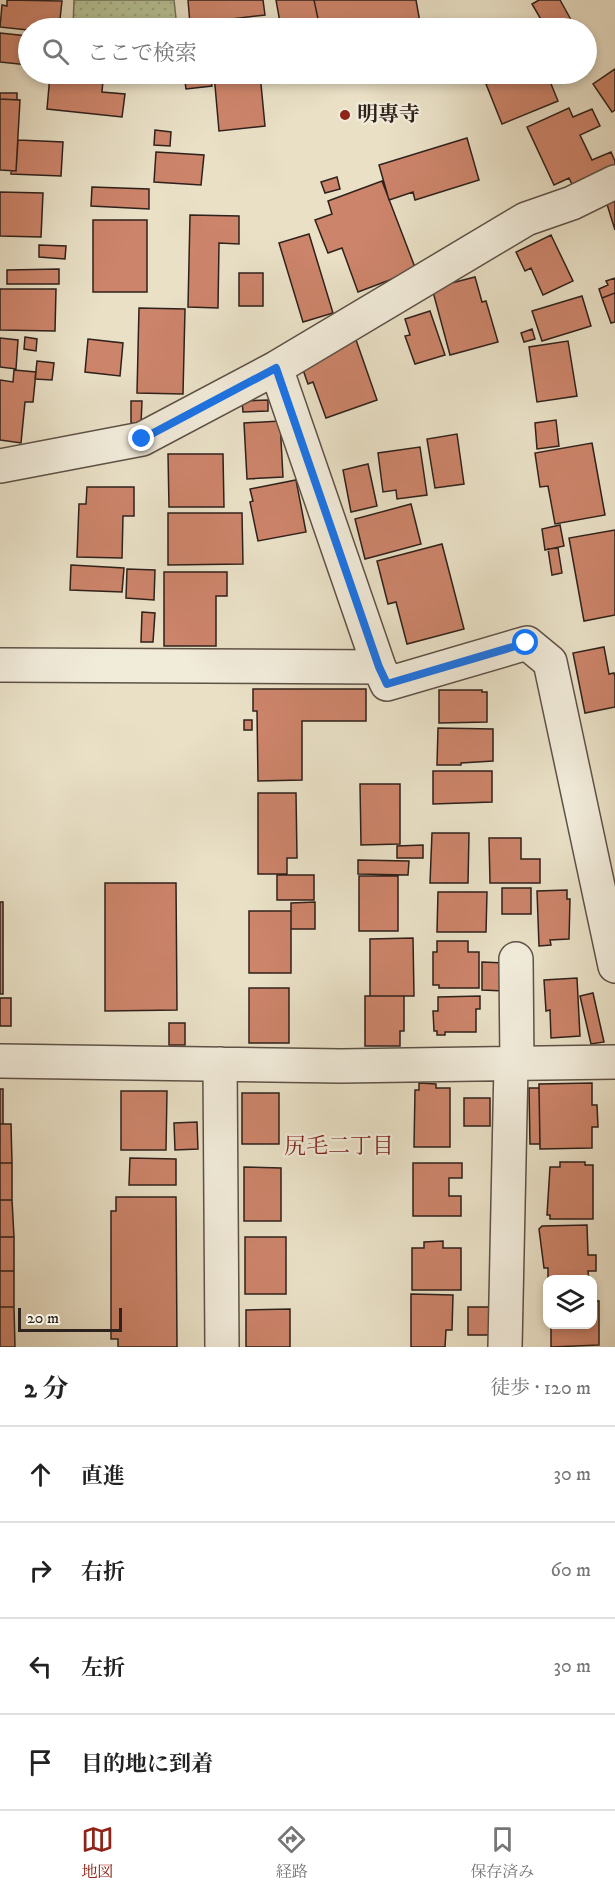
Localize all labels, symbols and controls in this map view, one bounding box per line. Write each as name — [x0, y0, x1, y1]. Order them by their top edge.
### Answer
search box — [18, 18, 597, 84]
icon: search — [39, 35, 72, 68]
text: ここで検索 — [87, 40, 197, 67]
place label: 明專寺 — [357, 102, 420, 128]
marker: 明專寺 — [338, 108, 352, 122]
route end — [128, 425, 154, 451]
route start — [512, 629, 538, 655]
district label: 尻毛二丁目 — [284, 1133, 394, 1160]
map controls — [543, 1275, 597, 1329]
button: layers — [543, 1275, 597, 1329]
scale bar — [18, 1305, 122, 1332]
text: 20 m — [27, 1308, 59, 1328]
text: 2 分 — [24, 1373, 68, 1406]
text: 徒歩 · 120 m — [490, 1376, 591, 1401]
icon: ahead — [24, 1458, 57, 1491]
text: 30 m — [553, 1462, 591, 1487]
text: 直進 — [81, 1463, 125, 1490]
icon: right — [24, 1554, 57, 1587]
text: 60 m — [551, 1558, 591, 1583]
text: 右折 — [81, 1559, 125, 1586]
icon: left — [24, 1650, 57, 1683]
text: 30 m — [553, 1654, 591, 1679]
text: 左折 — [81, 1655, 125, 1682]
icon: arrive — [24, 1746, 57, 1779]
text: 目的地に到着 — [81, 1751, 213, 1778]
tab: 地図 — [81, 1823, 114, 1882]
tab: 経路 — [275, 1823, 308, 1882]
tab: 保存済み — [470, 1823, 534, 1882]

